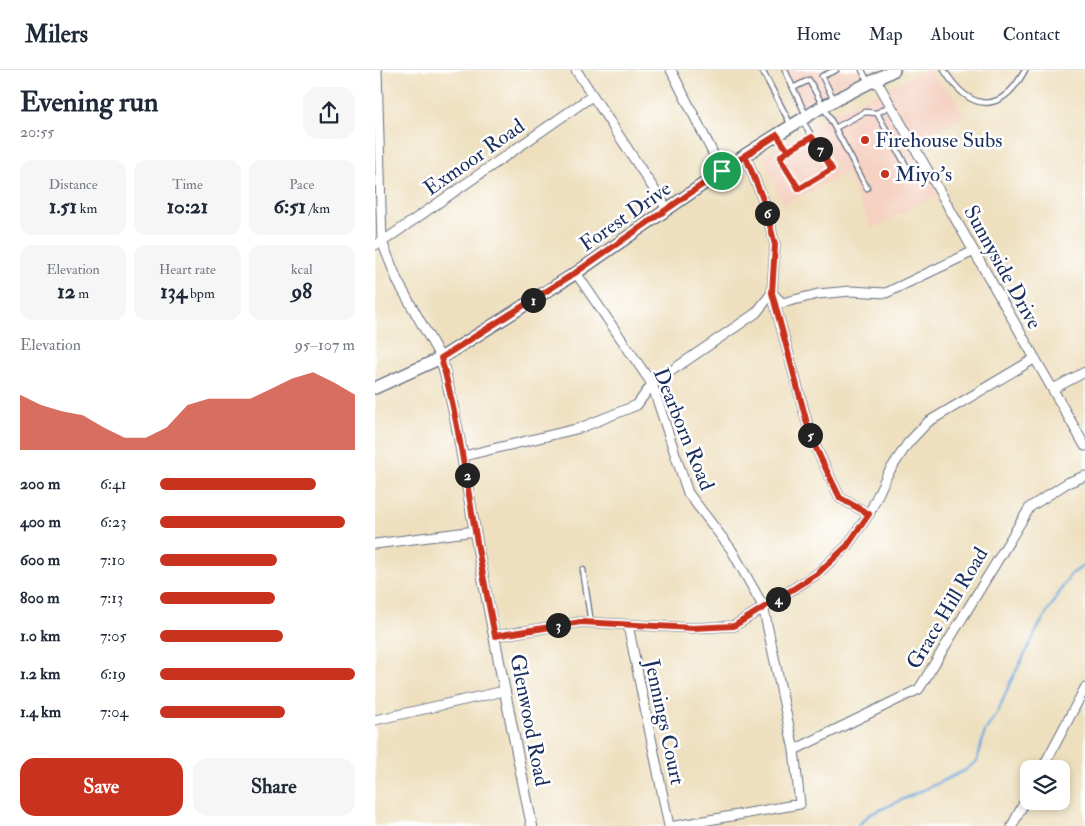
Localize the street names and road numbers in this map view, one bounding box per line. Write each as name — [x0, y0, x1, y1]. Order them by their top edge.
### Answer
street label: Exmoor Road — [419, 112, 530, 202]
street label: Forest Drive — [574, 175, 677, 258]
street label: Sunnyside Drive — [957, 201, 1048, 334]
street label: Dearborn Road — [647, 364, 721, 495]
street label: Grace Hill Road — [900, 542, 995, 674]
street label: Glenwood Road — [503, 652, 556, 789]
street label: Jennings Court — [638, 656, 691, 788]

